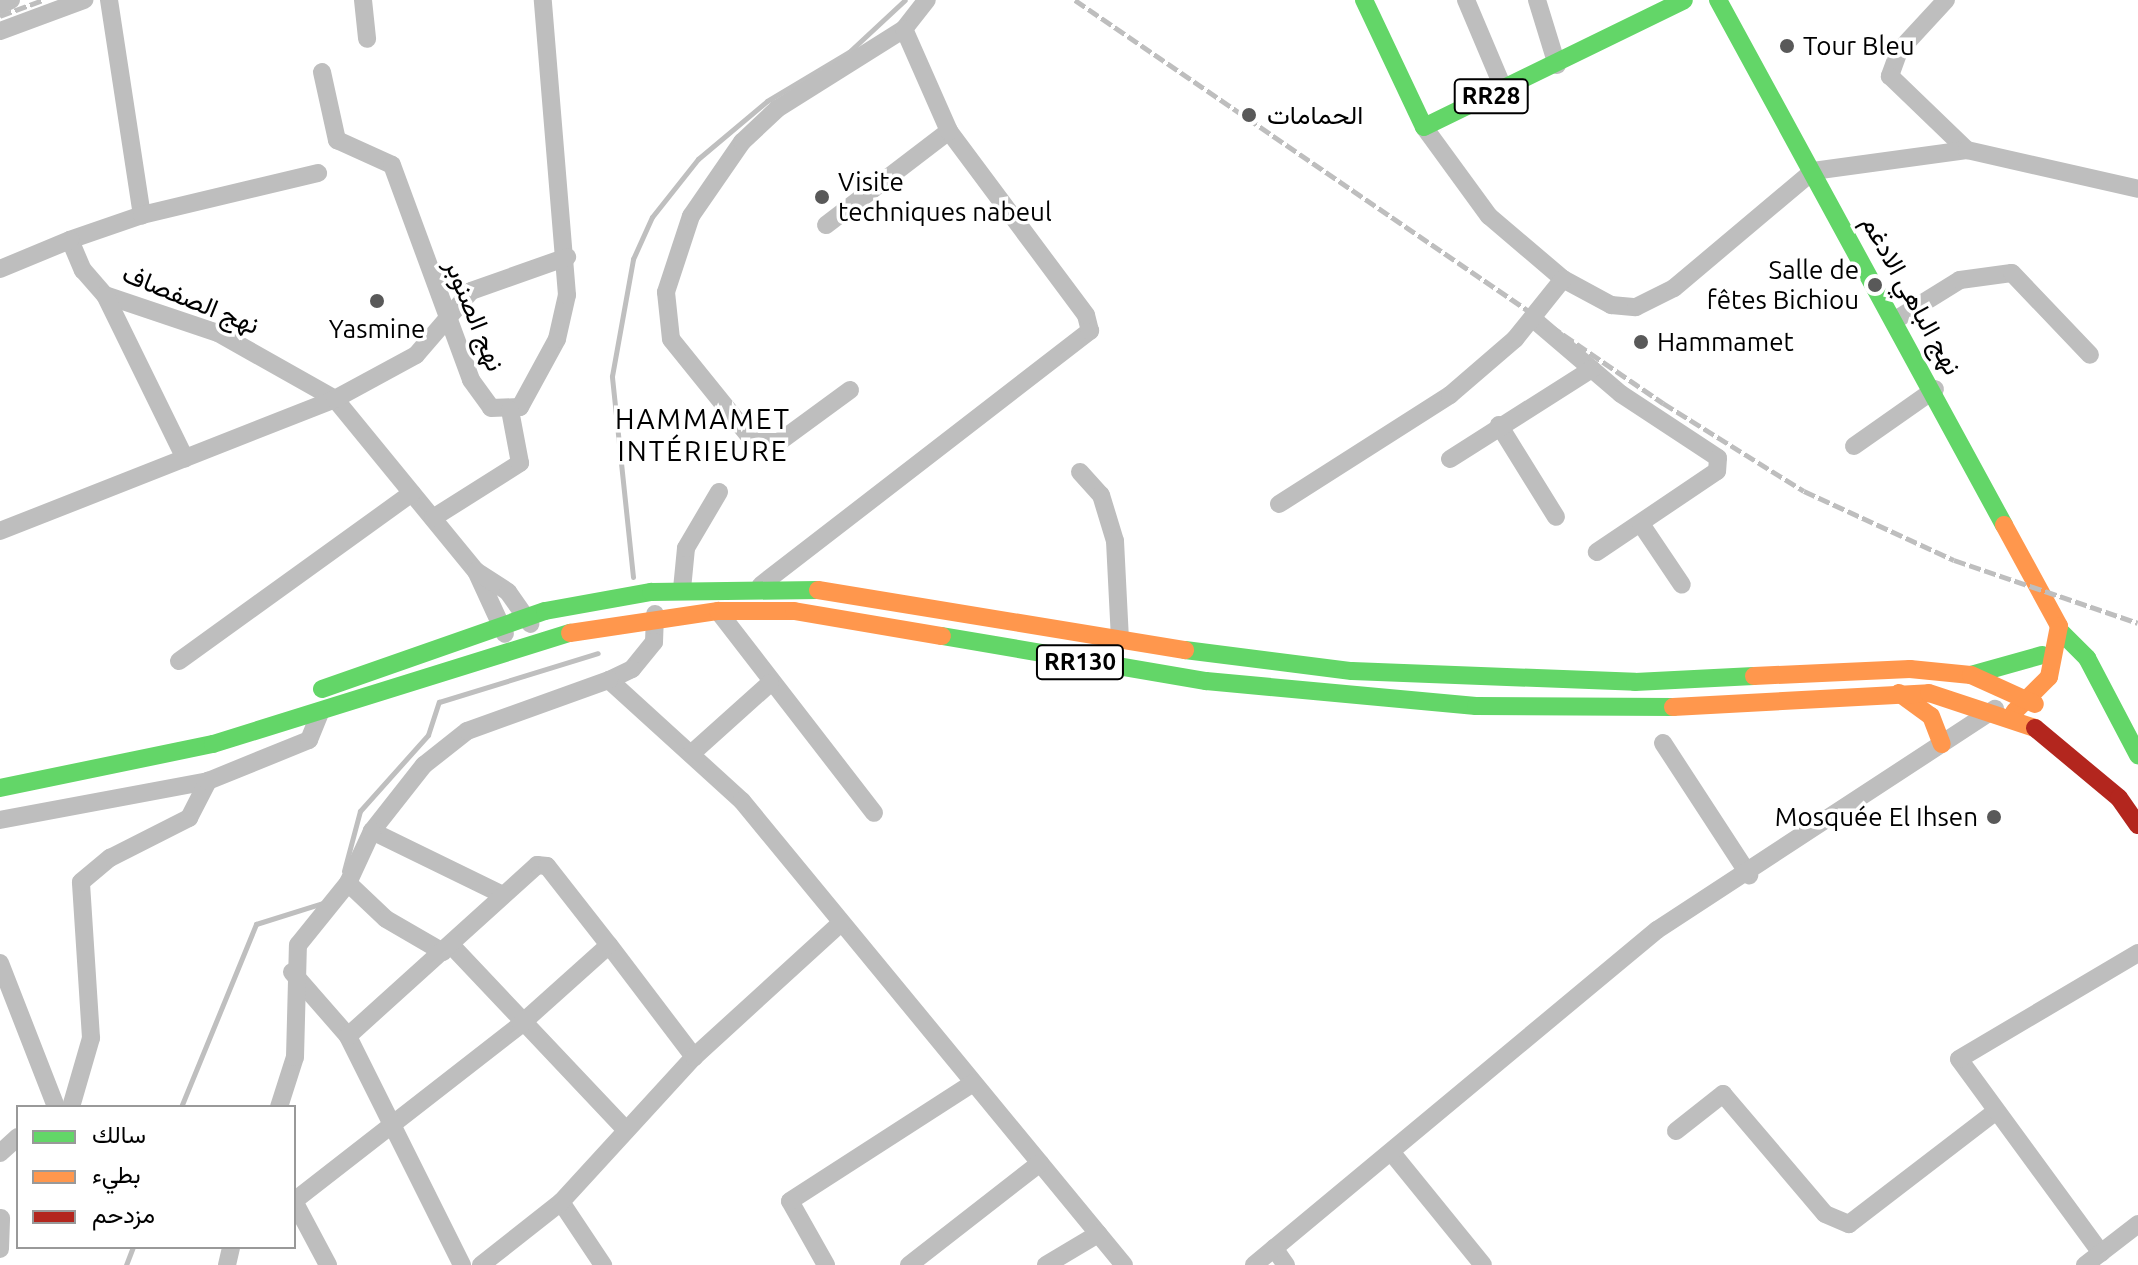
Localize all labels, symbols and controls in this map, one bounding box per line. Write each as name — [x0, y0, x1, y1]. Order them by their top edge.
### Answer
place label: Tour Bleu — [1803, 30, 1915, 62]
marker: Tour Bleu — [1778, 37, 1796, 55]
road number: RR28 — [1453, 76, 1529, 116]
place label: الحمامات — [1267, 99, 1363, 131]
marker: الحمامات — [1238, 104, 1260, 126]
place label: Visite techniques nabeul — [838, 166, 1052, 228]
marker: Visite techniques nabeul — [813, 188, 831, 206]
street label: نهج الباهي الادغم — [1855, 210, 1969, 380]
street label: نهج الصنوبر — [438, 254, 512, 376]
place label: Salle de fêtes Bichiou — [1707, 254, 1859, 316]
street label: نهج الصفصاف — [118, 257, 264, 341]
marker: Salle de fêtes Bichiou — [1866, 276, 1884, 294]
marker: Yasmine — [368, 292, 386, 310]
place label: Yasmine — [329, 313, 425, 345]
place label: Hammamet — [1657, 326, 1794, 358]
marker: Hammamet — [1632, 333, 1650, 351]
district label: HAMMAMET INTÉRIEURE — [615, 402, 791, 468]
road number: RR130 — [1034, 642, 1126, 682]
place label: Mosquée El Ihsen — [1775, 801, 1978, 833]
marker: Mosquée El Ihsen — [1985, 808, 2003, 826]
legend — [16, 1105, 296, 1249]
text: سالك — [92, 1121, 146, 1148]
text: بطيء — [92, 1161, 141, 1188]
text: مزدحم — [92, 1201, 155, 1228]

